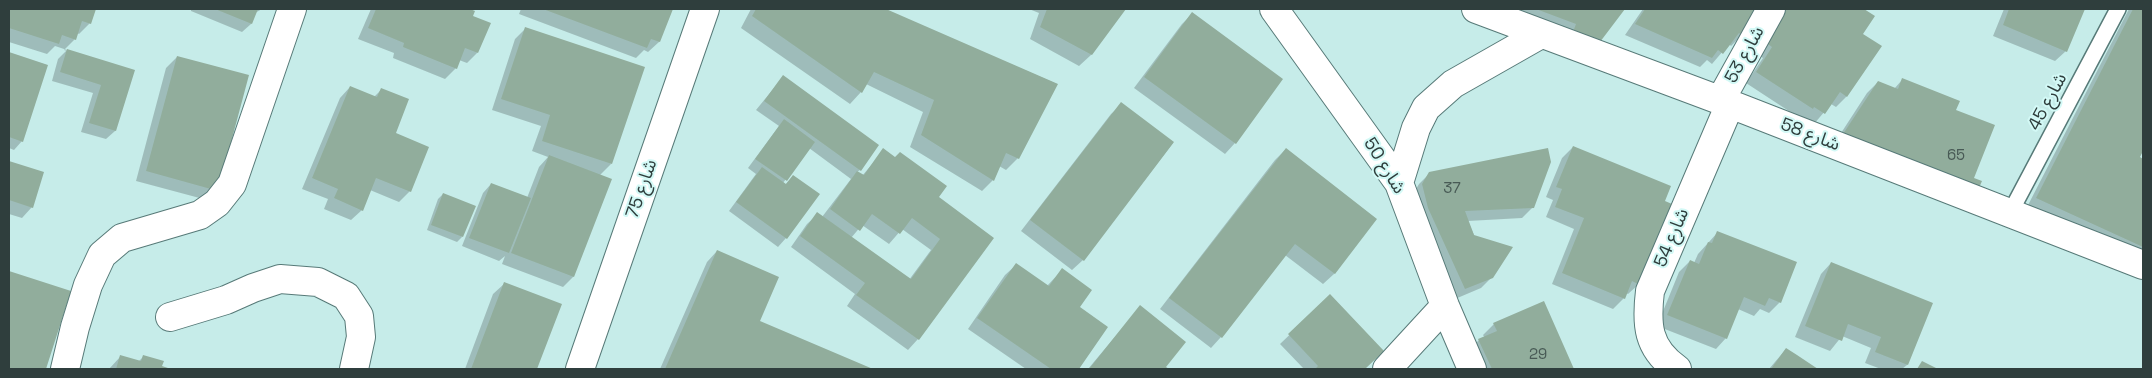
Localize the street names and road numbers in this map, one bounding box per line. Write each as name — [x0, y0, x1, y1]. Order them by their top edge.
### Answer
street label: شارع 53 — [1721, 23, 1769, 87]
street label: شارع 45 — [2024, 70, 2072, 134]
street label: شارع 58 — [1777, 114, 1843, 156]
street label: شارع 50 — [1358, 134, 1410, 198]
street label: شارع 75 — [622, 157, 662, 221]
street label: شارع 54 — [1650, 205, 1694, 271]

